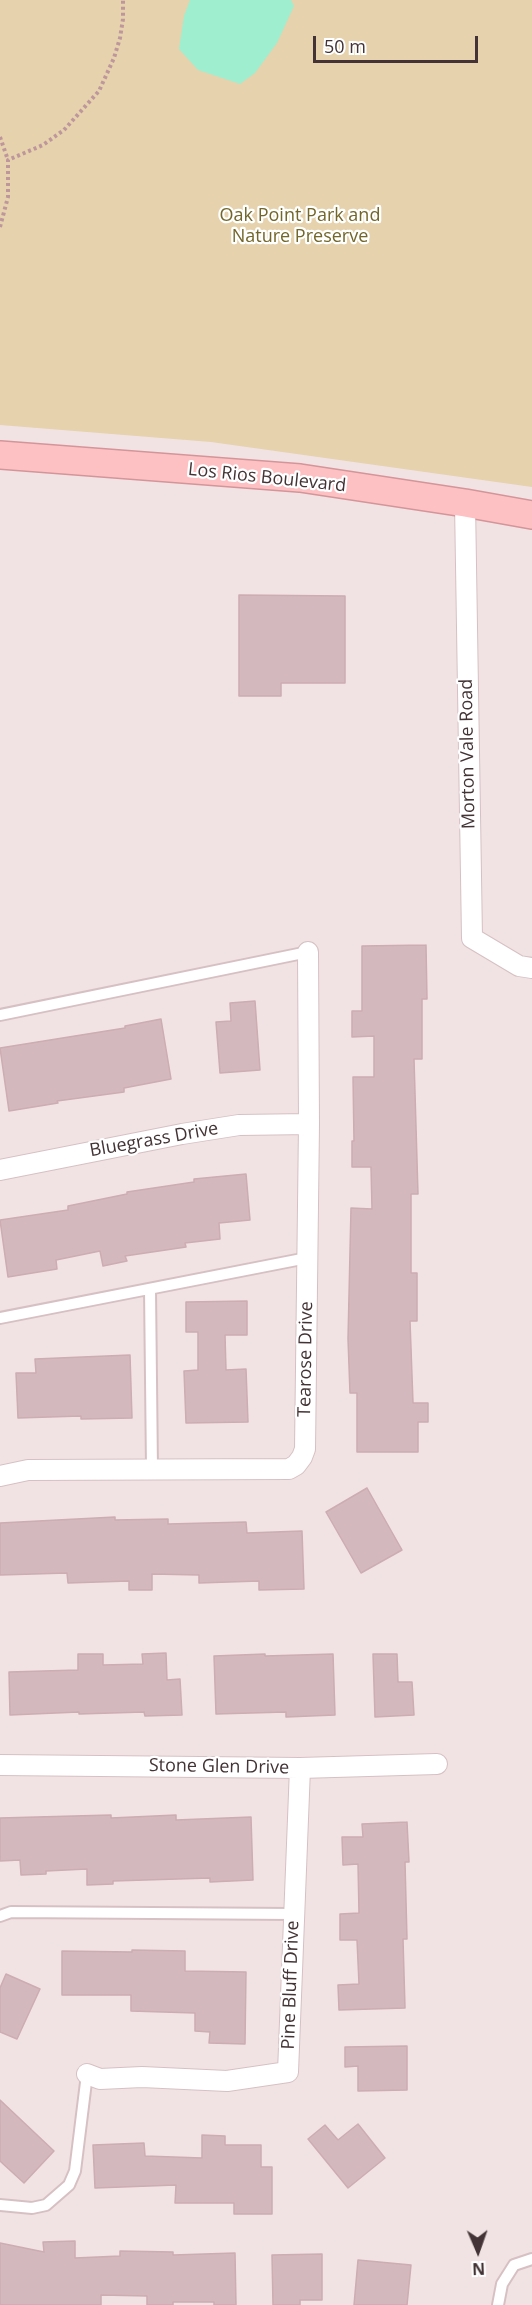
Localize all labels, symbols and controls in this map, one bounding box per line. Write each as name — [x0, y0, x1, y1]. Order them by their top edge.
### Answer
scale bar — [316, 24, 481, 62]
text: 50 m — [324, 34, 366, 58]
park label: Oak Point Park and Nature Preserve — [220, 205, 380, 248]
street label: Los Rios Boulevard — [187, 459, 347, 497]
street label: Morton Vale Road — [456, 679, 480, 829]
street label: Bluegrass Drive — [88, 1118, 220, 1162]
street label: Tearose Drive — [294, 1301, 318, 1417]
street label: Stone Glen Drive — [149, 1755, 289, 1779]
street label: Pine Bluff Drive — [278, 1920, 304, 2050]
north arrow — [448, 2221, 508, 2281]
text: N — [472, 2258, 486, 2280]

